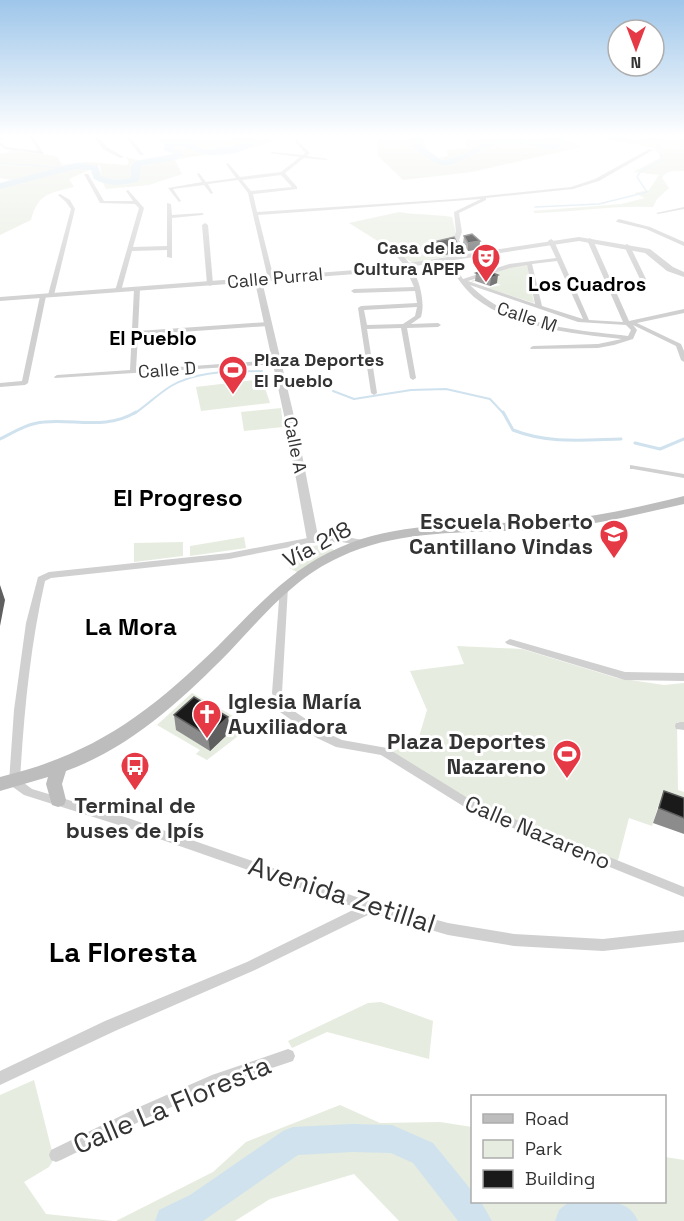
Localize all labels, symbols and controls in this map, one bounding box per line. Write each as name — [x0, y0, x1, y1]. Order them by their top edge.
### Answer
north arrow — [606, 18, 666, 78]
text: N — [631, 52, 641, 73]
place label: Casa de la Cultura APEP — [353, 236, 466, 280]
theatre icon: Casa de la Cultura APEP — [470, 242, 502, 284]
street label: Calle Purral — [226, 262, 324, 293]
district label: Los Cuadros — [528, 271, 646, 297]
street label: Calle M — [494, 296, 560, 337]
district label: El Pueblo — [109, 325, 197, 351]
place label: Plaza Deportes El Pueblo — [254, 348, 384, 392]
sports icon: Plaza Deportes El Pueblo — [217, 354, 249, 396]
street label: Calle D — [137, 356, 197, 383]
street label: Calle A — [279, 415, 312, 475]
district label: El Progreso — [113, 482, 243, 513]
place label: Escuela Roberto Cantillano Vindas — [409, 507, 593, 560]
street label: Vía 218 — [278, 514, 356, 574]
school or university icon: Escuela Roberto Cantillano Vindas — [598, 518, 630, 560]
district label: La Mora — [85, 611, 177, 642]
place label: Iglesia María Auxiliadora — [228, 687, 362, 740]
church icon: Iglesia María Auxiliadora — [191, 698, 223, 740]
place label: Plaza Deportes Nazareno — [387, 727, 546, 780]
sports icon: Plaza Deportes Nazareno — [551, 738, 583, 780]
bus stop icon: Terminal de buses de Ipís — [119, 750, 151, 792]
street label: Calle Nazareno — [461, 789, 615, 875]
place label: Terminal de buses de Ipís — [66, 791, 204, 844]
street label: Avenida Zetillal — [244, 848, 440, 941]
district label: La Floresta — [49, 934, 197, 970]
street label: Calle La Floresta — [68, 1047, 276, 1162]
legend — [471, 1095, 666, 1203]
text: Road — [525, 1107, 569, 1130]
text: Park — [525, 1137, 563, 1160]
text: Building — [525, 1167, 595, 1190]

